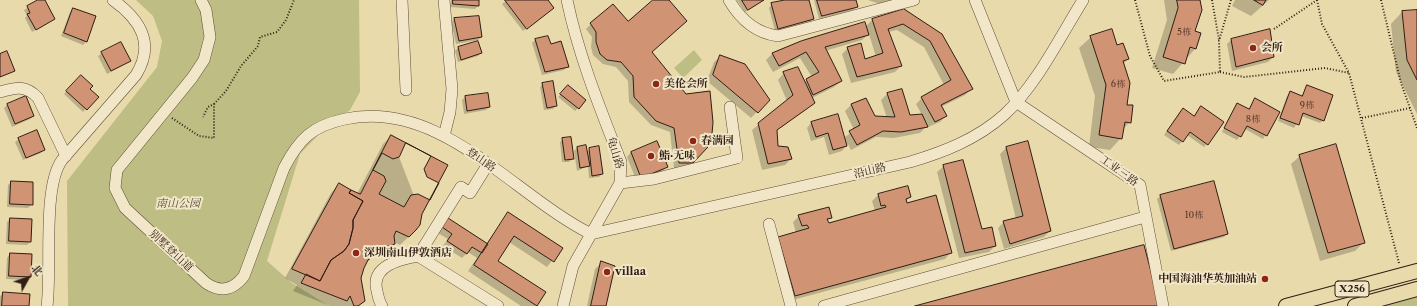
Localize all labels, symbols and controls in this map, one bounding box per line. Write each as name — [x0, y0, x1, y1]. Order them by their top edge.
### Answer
house number: 5栋 — [1177, 27, 1191, 37]
place label: 会所 — [1261, 41, 1283, 55]
marker: 会所 — [1248, 43, 1258, 53]
place label: 美伦会所 — [664, 77, 708, 91]
marker: 美伦会所 — [651, 79, 661, 89]
house number: 6栋 — [1111, 79, 1125, 89]
house number: 9栋 — [1300, 100, 1314, 110]
house number: 8栋 — [1246, 114, 1260, 124]
place label: 春满园 — [701, 134, 734, 148]
street label: 龟山路 — [604, 135, 626, 171]
marker: 春满园 — [688, 136, 698, 146]
street label: 登山路 — [464, 145, 498, 175]
place label: 鮨·无味 — [659, 149, 695, 163]
marker: 鮨·无味 — [646, 151, 656, 161]
street label: 工业三路 — [1097, 153, 1141, 189]
street label: 沿山路 — [852, 161, 888, 181]
park label: 南山公园 — [156, 197, 200, 211]
house number: 10栋 — [1185, 210, 1203, 220]
street label: 别墅登山道 — [146, 227, 196, 275]
place label: 深圳南山伊敦酒店 — [364, 246, 452, 260]
marker: 深圳南山伊敦酒店 — [351, 248, 361, 258]
north arrow — [8, 258, 48, 298]
text: 北 — [28, 262, 46, 279]
place label: villaa — [615, 265, 646, 279]
marker: villaa — [602, 267, 612, 277]
place label: 中国海油华英加油站 — [1158, 272, 1257, 286]
marker: 中国海油华英加油站 — [1260, 274, 1270, 284]
road number: X256 — [1335, 281, 1369, 297]

